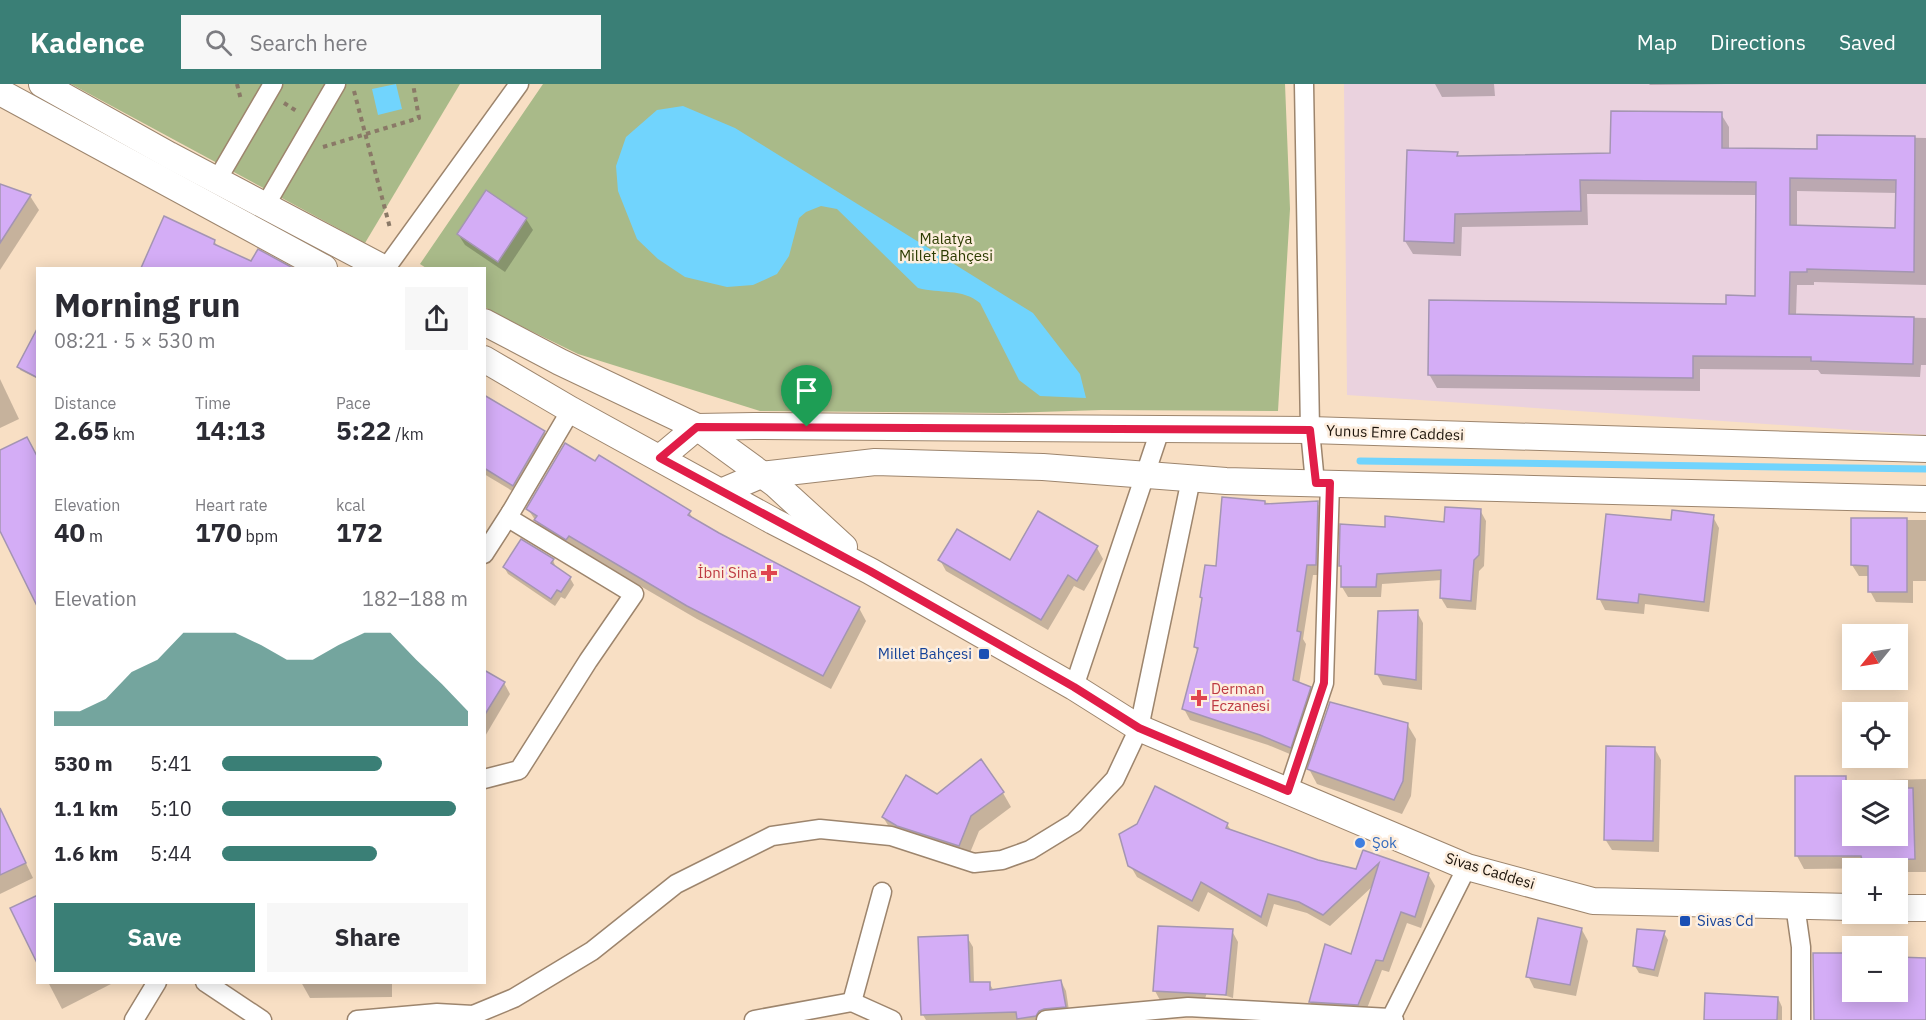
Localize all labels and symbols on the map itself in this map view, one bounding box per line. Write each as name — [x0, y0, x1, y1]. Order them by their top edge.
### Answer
park label: Malatya Millet Bahçesi — [899, 229, 993, 265]
pin — [781, 365, 832, 427]
street label: Yunus Emre Caddesi — [1326, 421, 1464, 444]
place label: İbni Sina — [697, 563, 757, 582]
marker: İbni Sina — [762, 566, 776, 580]
north arrow — [1842, 624, 1908, 690]
place label: Millet Bahçesi — [878, 644, 972, 663]
marker: Millet Bahçesi — [977, 647, 991, 661]
place label: Derman Eczanesi — [1211, 679, 1270, 715]
marker: Derman Eczanesi — [1192, 691, 1206, 705]
place label: Şok — [1372, 833, 1397, 852]
marker: Şok — [1353, 836, 1367, 850]
street label: Sivas Caddesi — [1443, 848, 1537, 893]
place label: Sivas Cd — [1697, 911, 1754, 930]
marker: Sivas Cd — [1678, 914, 1692, 928]

